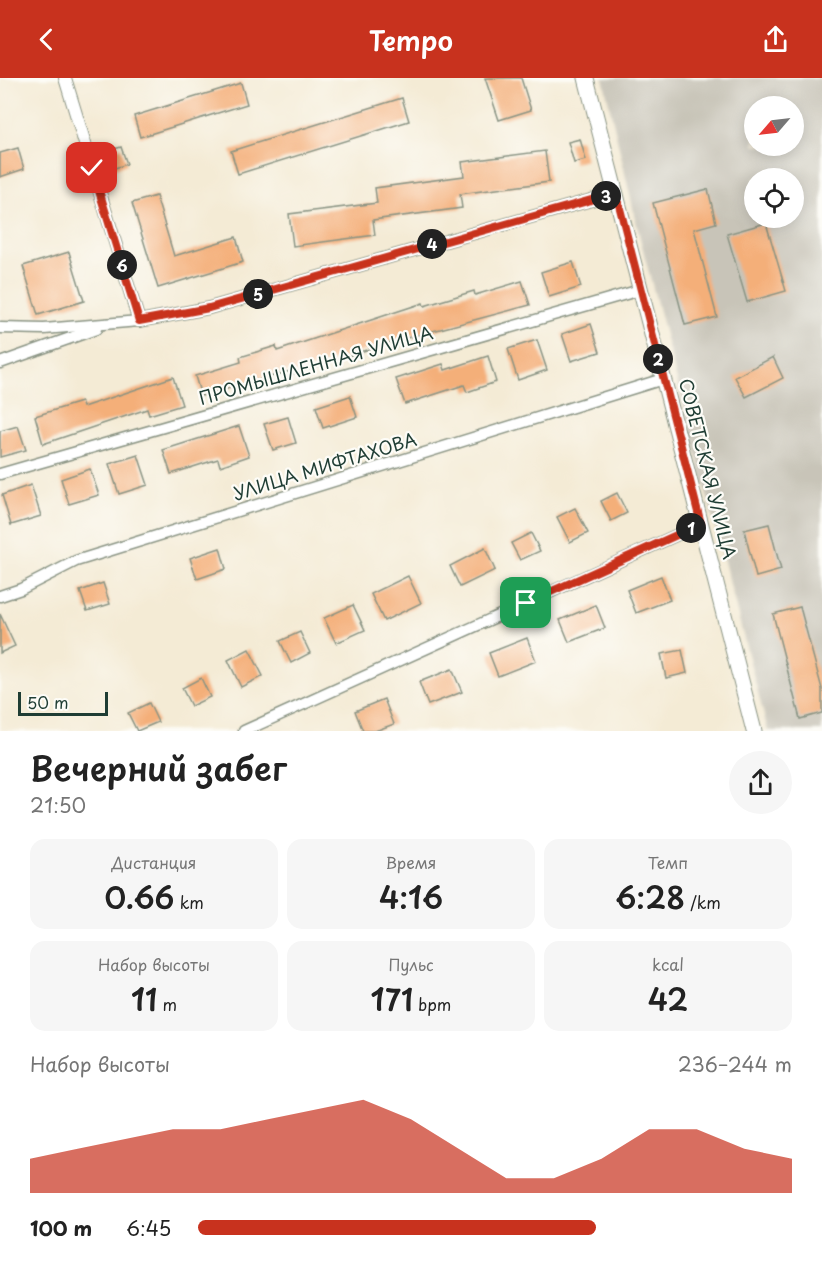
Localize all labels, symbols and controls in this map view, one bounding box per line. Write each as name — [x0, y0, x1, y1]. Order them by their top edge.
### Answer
text: Tempo — [369, 19, 453, 60]
icon: back — [30, 23, 63, 56]
icon: share — [759, 23, 792, 56]
north arrow — [744, 96, 804, 156]
map controls — [744, 96, 804, 228]
pin — [66, 142, 117, 193]
icon: check — [75, 151, 108, 184]
button: locate — [744, 168, 804, 228]
pin: 3 — [591, 181, 621, 211]
text: 3 — [601, 184, 611, 208]
pin: 4 — [417, 229, 447, 259]
text: 4 — [427, 232, 437, 256]
pin: 6 — [107, 250, 137, 280]
text: 6 — [116, 253, 128, 277]
pin: 5 — [243, 279, 273, 309]
text: 5 — [253, 282, 263, 306]
street label: ПРОМЫШЛЕННАЯ УЛИЦА — [195, 318, 436, 411]
pin: 2 — [643, 344, 673, 374]
text: 2 — [652, 347, 664, 371]
street label: СОВЕТСКАЯ УЛИЦА — [673, 375, 744, 562]
street label: УЛИЦА МИФТАХОВА — [230, 425, 420, 506]
pin: 1 — [676, 513, 706, 543]
text: 1 — [687, 516, 695, 540]
pin — [500, 577, 551, 628]
icon: arrive — [509, 586, 542, 619]
scale bar — [18, 689, 108, 716]
text: 50 m — [27, 690, 68, 714]
text: Вечерний забег — [30, 742, 287, 792]
button: share — [729, 751, 792, 814]
text: 21:50 — [30, 790, 86, 820]
text: Дистанция — [112, 850, 196, 874]
text: Время — [385, 850, 437, 874]
text: Темп — [648, 850, 688, 874]
text: 0.66 — [104, 874, 174, 919]
text: 4:16 — [379, 874, 443, 919]
text: 6:28 — [615, 874, 685, 919]
text: km — [174, 890, 204, 914]
text: /km — [685, 890, 721, 914]
text: Набор высоты — [98, 952, 210, 976]
text: Пульс — [388, 952, 434, 976]
text: kcal — [652, 952, 684, 976]
text: 11 — [131, 976, 157, 1021]
text: 171 — [371, 976, 413, 1021]
text: 42 — [648, 976, 688, 1021]
text: m — [157, 992, 177, 1016]
text: bpm — [413, 992, 451, 1016]
text: Набор высоты — [30, 1049, 170, 1079]
text: 236–244 m — [678, 1049, 792, 1079]
text: 100 m — [30, 1213, 92, 1243]
text: 6:45 — [126, 1213, 171, 1243]

